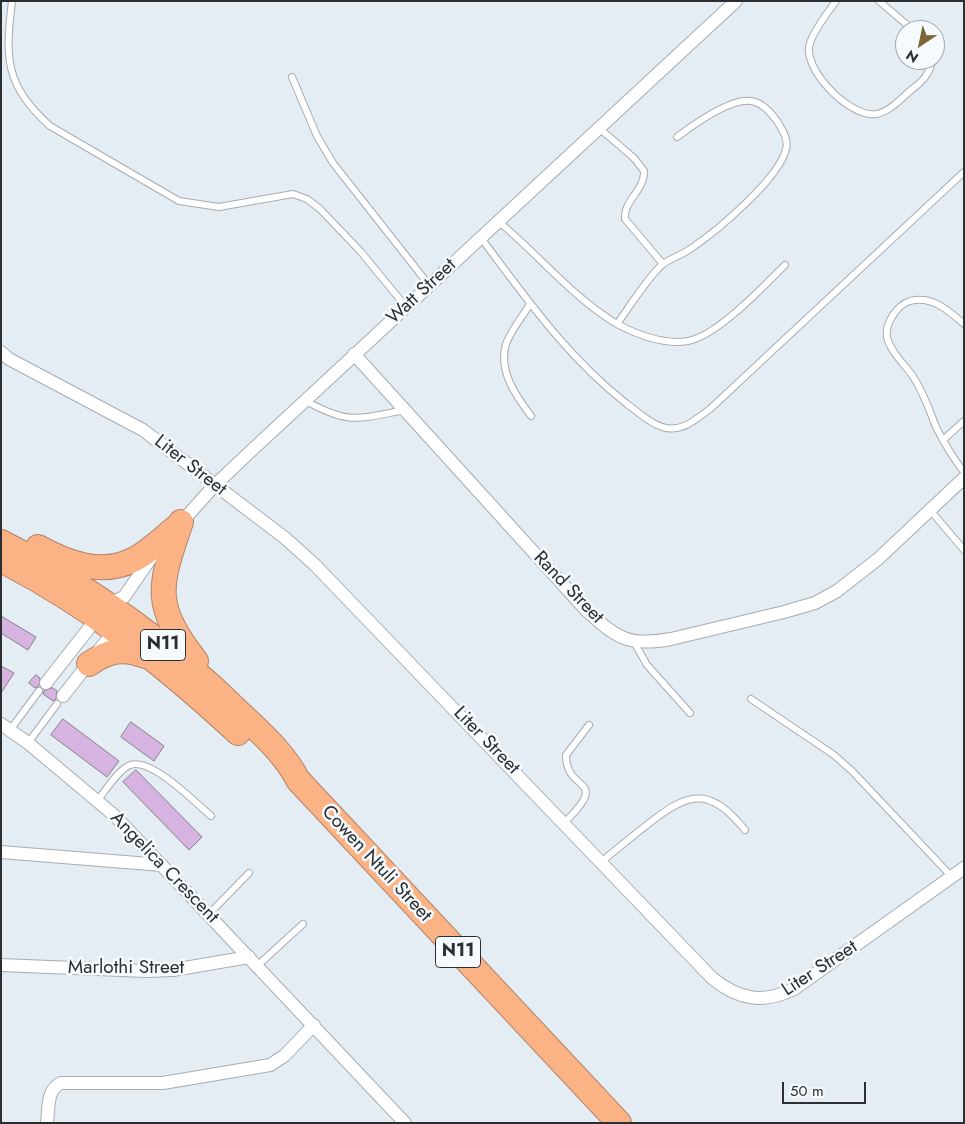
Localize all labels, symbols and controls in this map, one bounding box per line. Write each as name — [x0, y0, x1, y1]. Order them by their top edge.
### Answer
north arrow — [895, 20, 945, 70]
text: N — [902, 45, 922, 68]
street label: Watt Street — [383, 254, 461, 330]
street label: Liter Street — [149, 431, 231, 501]
street label: Rand Street — [528, 547, 608, 629]
road number: N11 — [140, 630, 186, 660]
street label: Liter Street — [448, 702, 524, 780]
street label: Cowen Ntuli Street — [316, 801, 436, 927]
street label: Angelica Crescent — [105, 807, 223, 929]
road number: N11 — [436, 936, 480, 968]
street label: Liter Street — [778, 936, 862, 1002]
street label: Marlothi Street — [68, 957, 184, 979]
scale bar — [785, 1072, 869, 1104]
text: 50 m — [790, 1080, 824, 1102]

